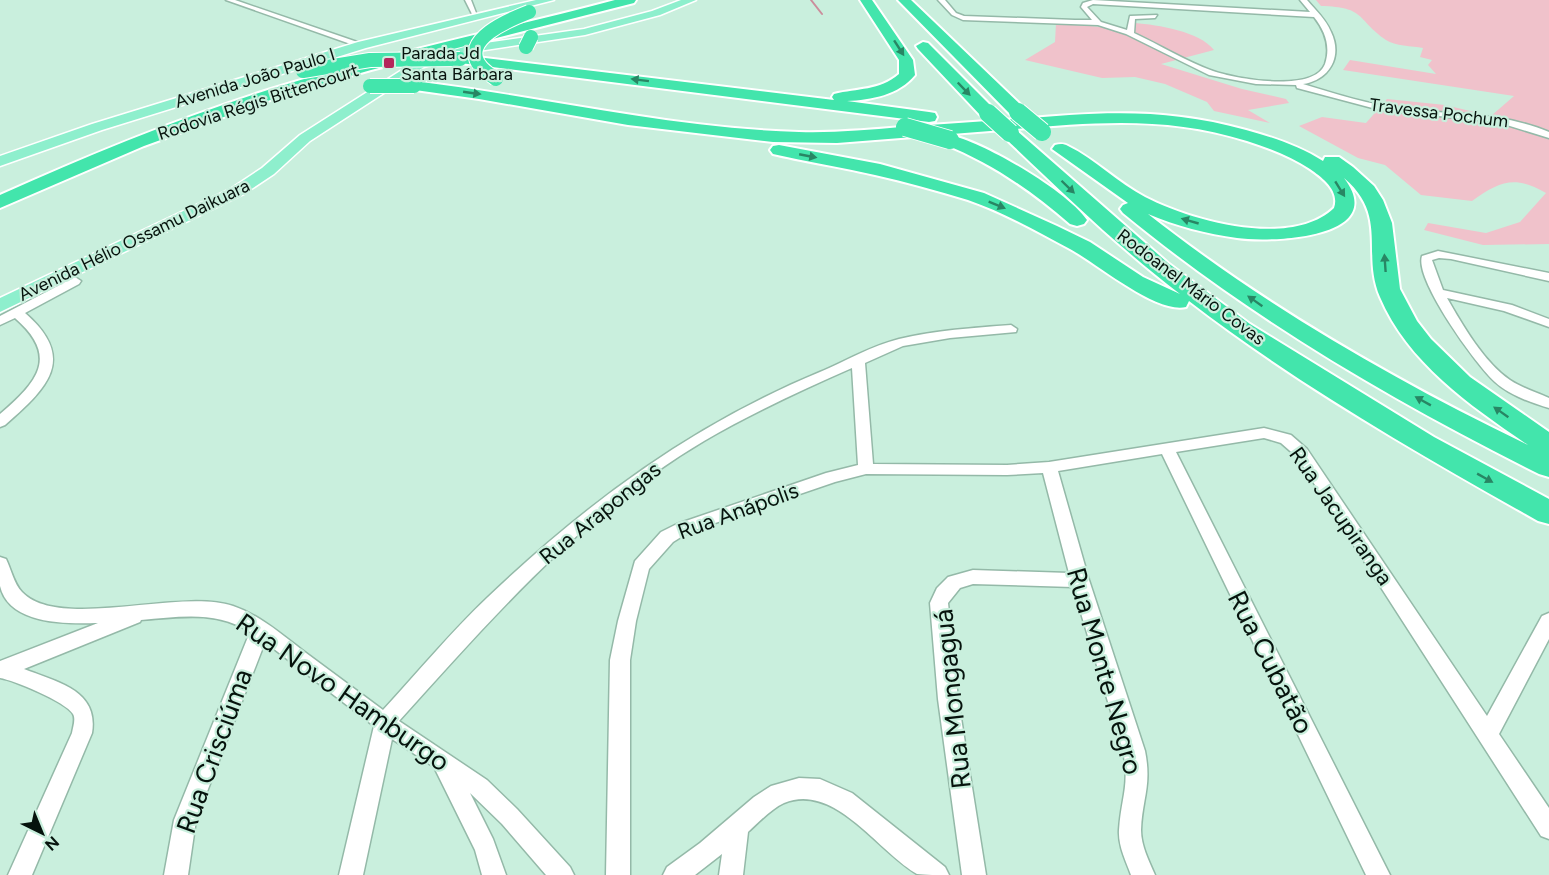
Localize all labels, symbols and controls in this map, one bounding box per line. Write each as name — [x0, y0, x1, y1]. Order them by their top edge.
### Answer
one-way arrow — [893, 40, 904, 56]
place label: Parada Jd Santa Bárbara — [401, 42, 513, 85]
street label: Avenida João Paulo I — [172, 43, 338, 113]
marker: Parada Jd Santa Bárbara — [382, 56, 396, 70]
street label: Rodovia Régis Bittencourt — [155, 59, 361, 145]
one-way arrow — [630, 75, 649, 85]
one-way arrow — [957, 81, 971, 95]
one-way arrow — [463, 88, 482, 97]
street label: Travessa Pochum — [1368, 94, 1510, 132]
one-way arrow — [799, 152, 818, 161]
street label: Avenida Hélio Ossamu Daikuara — [15, 174, 253, 306]
one-way arrow — [1060, 180, 1075, 194]
one-way arrow — [1335, 181, 1346, 198]
one-way arrow — [988, 200, 1006, 210]
one-way arrow — [1181, 216, 1199, 225]
street label: Rodoanel Mário Covas — [1113, 224, 1269, 350]
one-way arrow — [1381, 253, 1390, 272]
one-way arrow — [1248, 295, 1264, 307]
one-way arrow — [1414, 396, 1431, 406]
one-way arrow — [1493, 406, 1509, 418]
street label: Rua Jacupiranga — [1283, 442, 1399, 590]
street label: Rua Arapongas — [534, 456, 666, 570]
one-way arrow — [1477, 473, 1494, 483]
street label: Rua Anápolis — [674, 477, 802, 545]
street label: Rua Monte Negro — [1060, 564, 1150, 778]
street label: Rua Cubatão — [1221, 585, 1321, 739]
street label: Rua Novo Hamburgo — [230, 606, 456, 778]
street label: Rua Mongaguá — [926, 608, 978, 790]
street label: Rua Crisciúma — [169, 664, 259, 838]
north arrow — [12, 803, 72, 863]
text: N — [41, 832, 63, 855]

